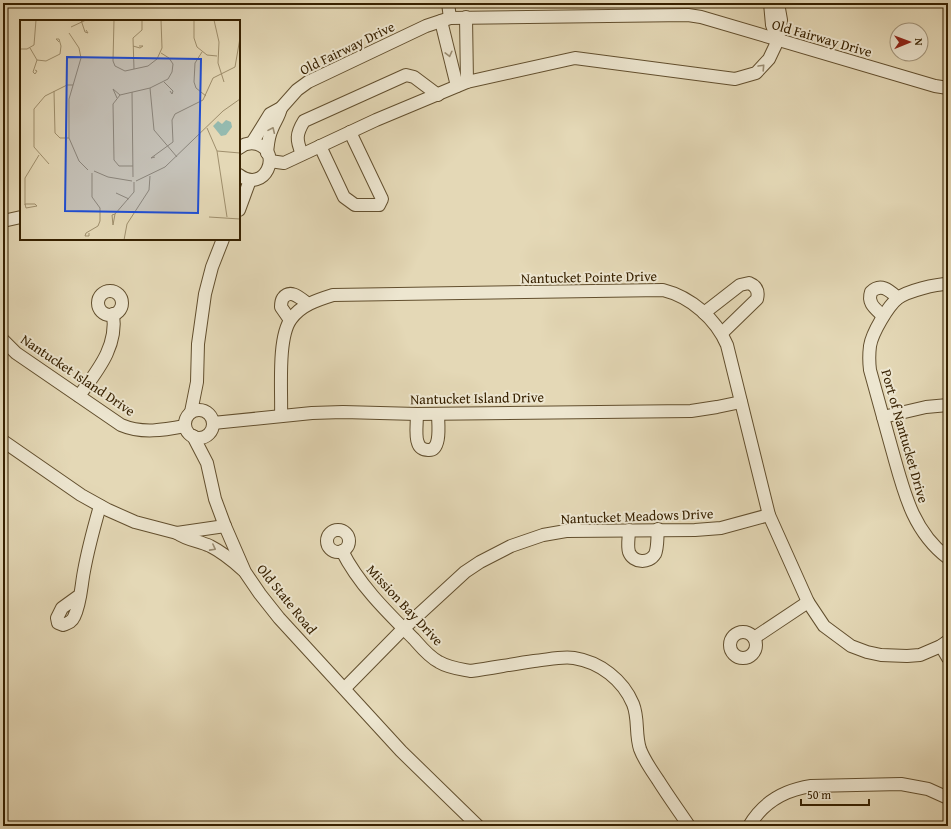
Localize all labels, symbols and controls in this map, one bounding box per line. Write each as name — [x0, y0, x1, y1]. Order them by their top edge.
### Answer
street label: Old Fairway Drive — [770, 14, 875, 62]
street label: Old Fairway Drive — [296, 16, 398, 80]
inset map — [20, 20, 240, 240]
north arrow — [889, 22, 929, 62]
text: N — [911, 38, 927, 46]
one-way arrow — [445, 50, 453, 57]
one-way arrow — [757, 64, 765, 72]
one-way arrow — [268, 126, 276, 133]
street label: Nantucket Pointe Drive — [521, 266, 658, 288]
street label: Nantucket Island Drive — [17, 329, 139, 421]
street label: Port of Nantucket Drive — [876, 367, 934, 506]
street label: Nantucket Island Drive — [410, 387, 544, 409]
street label: Nantucket Meadows Drive — [560, 503, 714, 529]
one-way arrow — [209, 543, 216, 551]
street label: Old State Road — [252, 560, 322, 639]
street label: Mission Bay Drive — [362, 560, 448, 650]
scale bar — [801, 781, 869, 807]
text: 50 m — [807, 786, 831, 803]

